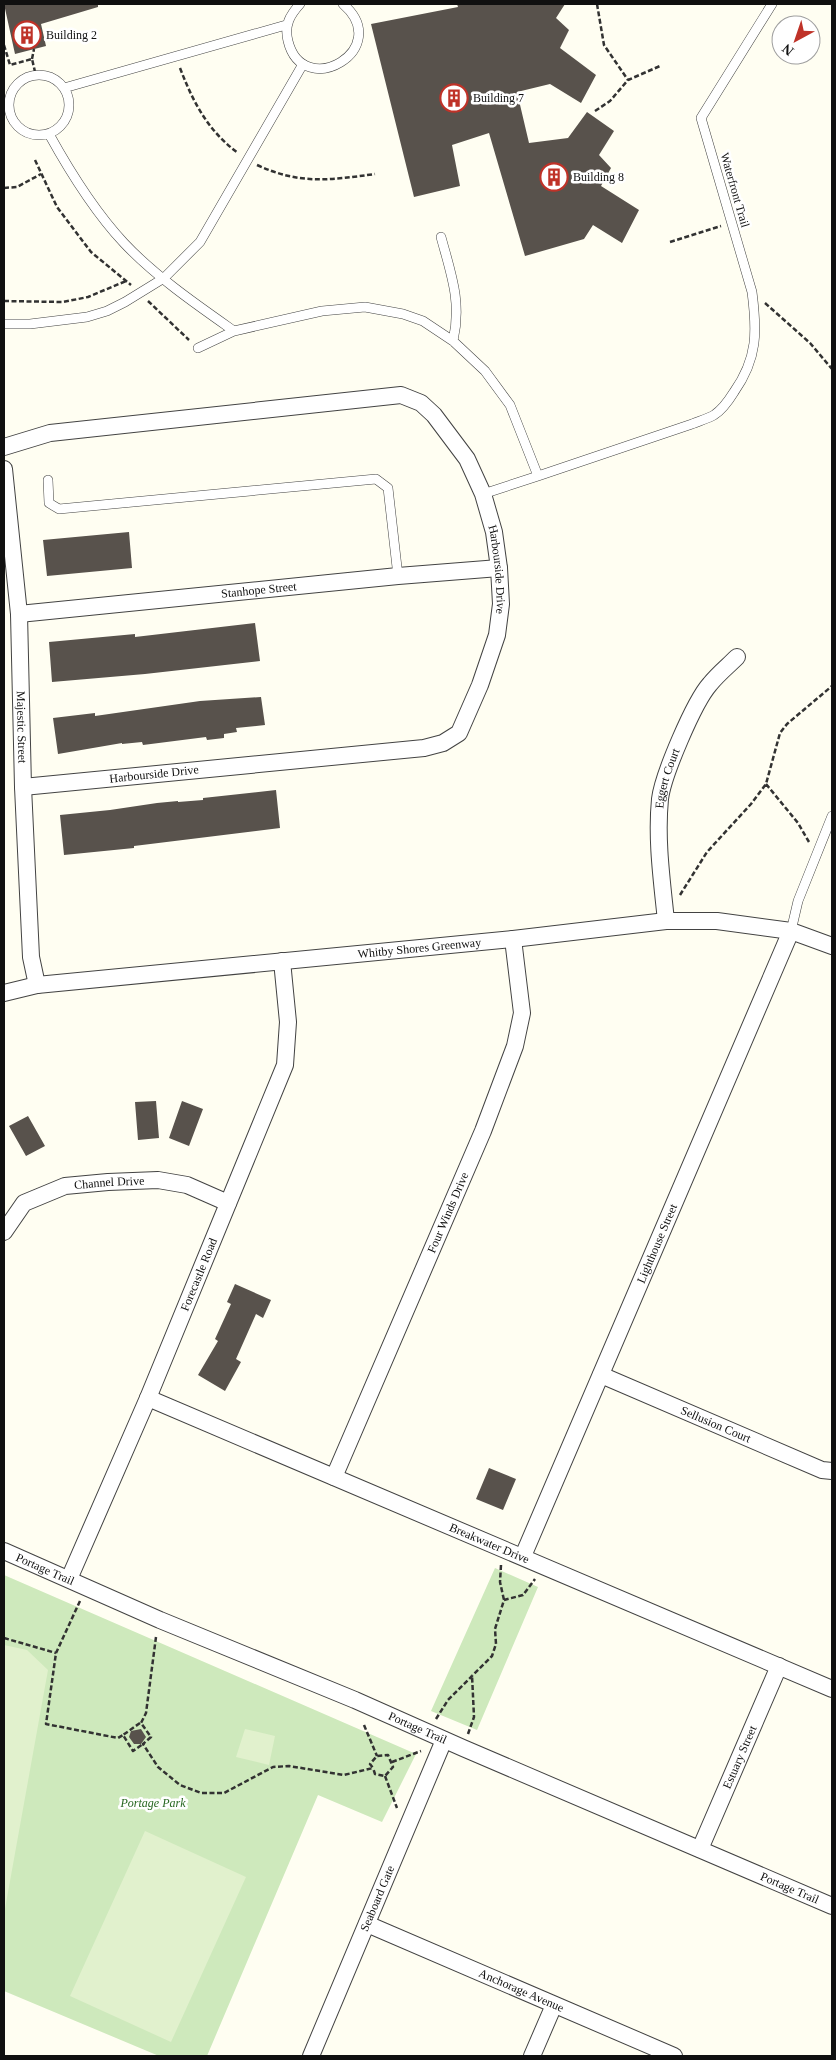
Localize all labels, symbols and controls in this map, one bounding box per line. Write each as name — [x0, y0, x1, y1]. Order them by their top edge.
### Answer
north arrow — [771, 15, 821, 65]
building icon: Building 2 — [12, 20, 42, 50]
place label: Building 2 — [46, 28, 97, 42]
text: N — [779, 41, 797, 59]
building icon: Building 7 — [439, 83, 469, 113]
place label: Building 7 — [473, 91, 524, 105]
street label: Waterfront Trail — [718, 151, 753, 230]
building icon: Building 8 — [539, 162, 569, 192]
place label: Building 8 — [573, 170, 624, 184]
street label: Harbourside Drive — [485, 523, 508, 615]
street label: Stanhope Street — [220, 579, 298, 601]
street label: Majestic Street — [14, 691, 29, 764]
street label: Eggert Court — [652, 746, 683, 809]
street label: Harbourside Drive — [109, 762, 199, 786]
street label: Whitby Shores Greenway — [357, 935, 482, 961]
street label: Four Winds Drive — [424, 1170, 471, 1255]
street label: Channel Drive — [74, 1174, 145, 1192]
street label: Lighthouse Street — [634, 1201, 680, 1285]
street label: Forecastle Road — [178, 1236, 220, 1313]
street label: Sellusion Court — [679, 1403, 754, 1446]
street label: Breakwater Drive — [447, 1520, 532, 1566]
street label: Portage Trail — [14, 1550, 77, 1588]
street label: Portage Trail — [386, 1709, 450, 1747]
street label: Estuary Street — [720, 1723, 760, 1791]
park label: Portage Park — [120, 1796, 186, 1810]
street label: Seaboard Gate — [357, 1863, 397, 1934]
street label: Portage Trail — [758, 1869, 822, 1907]
street label: Anchorage Avenue — [477, 1966, 566, 2015]

